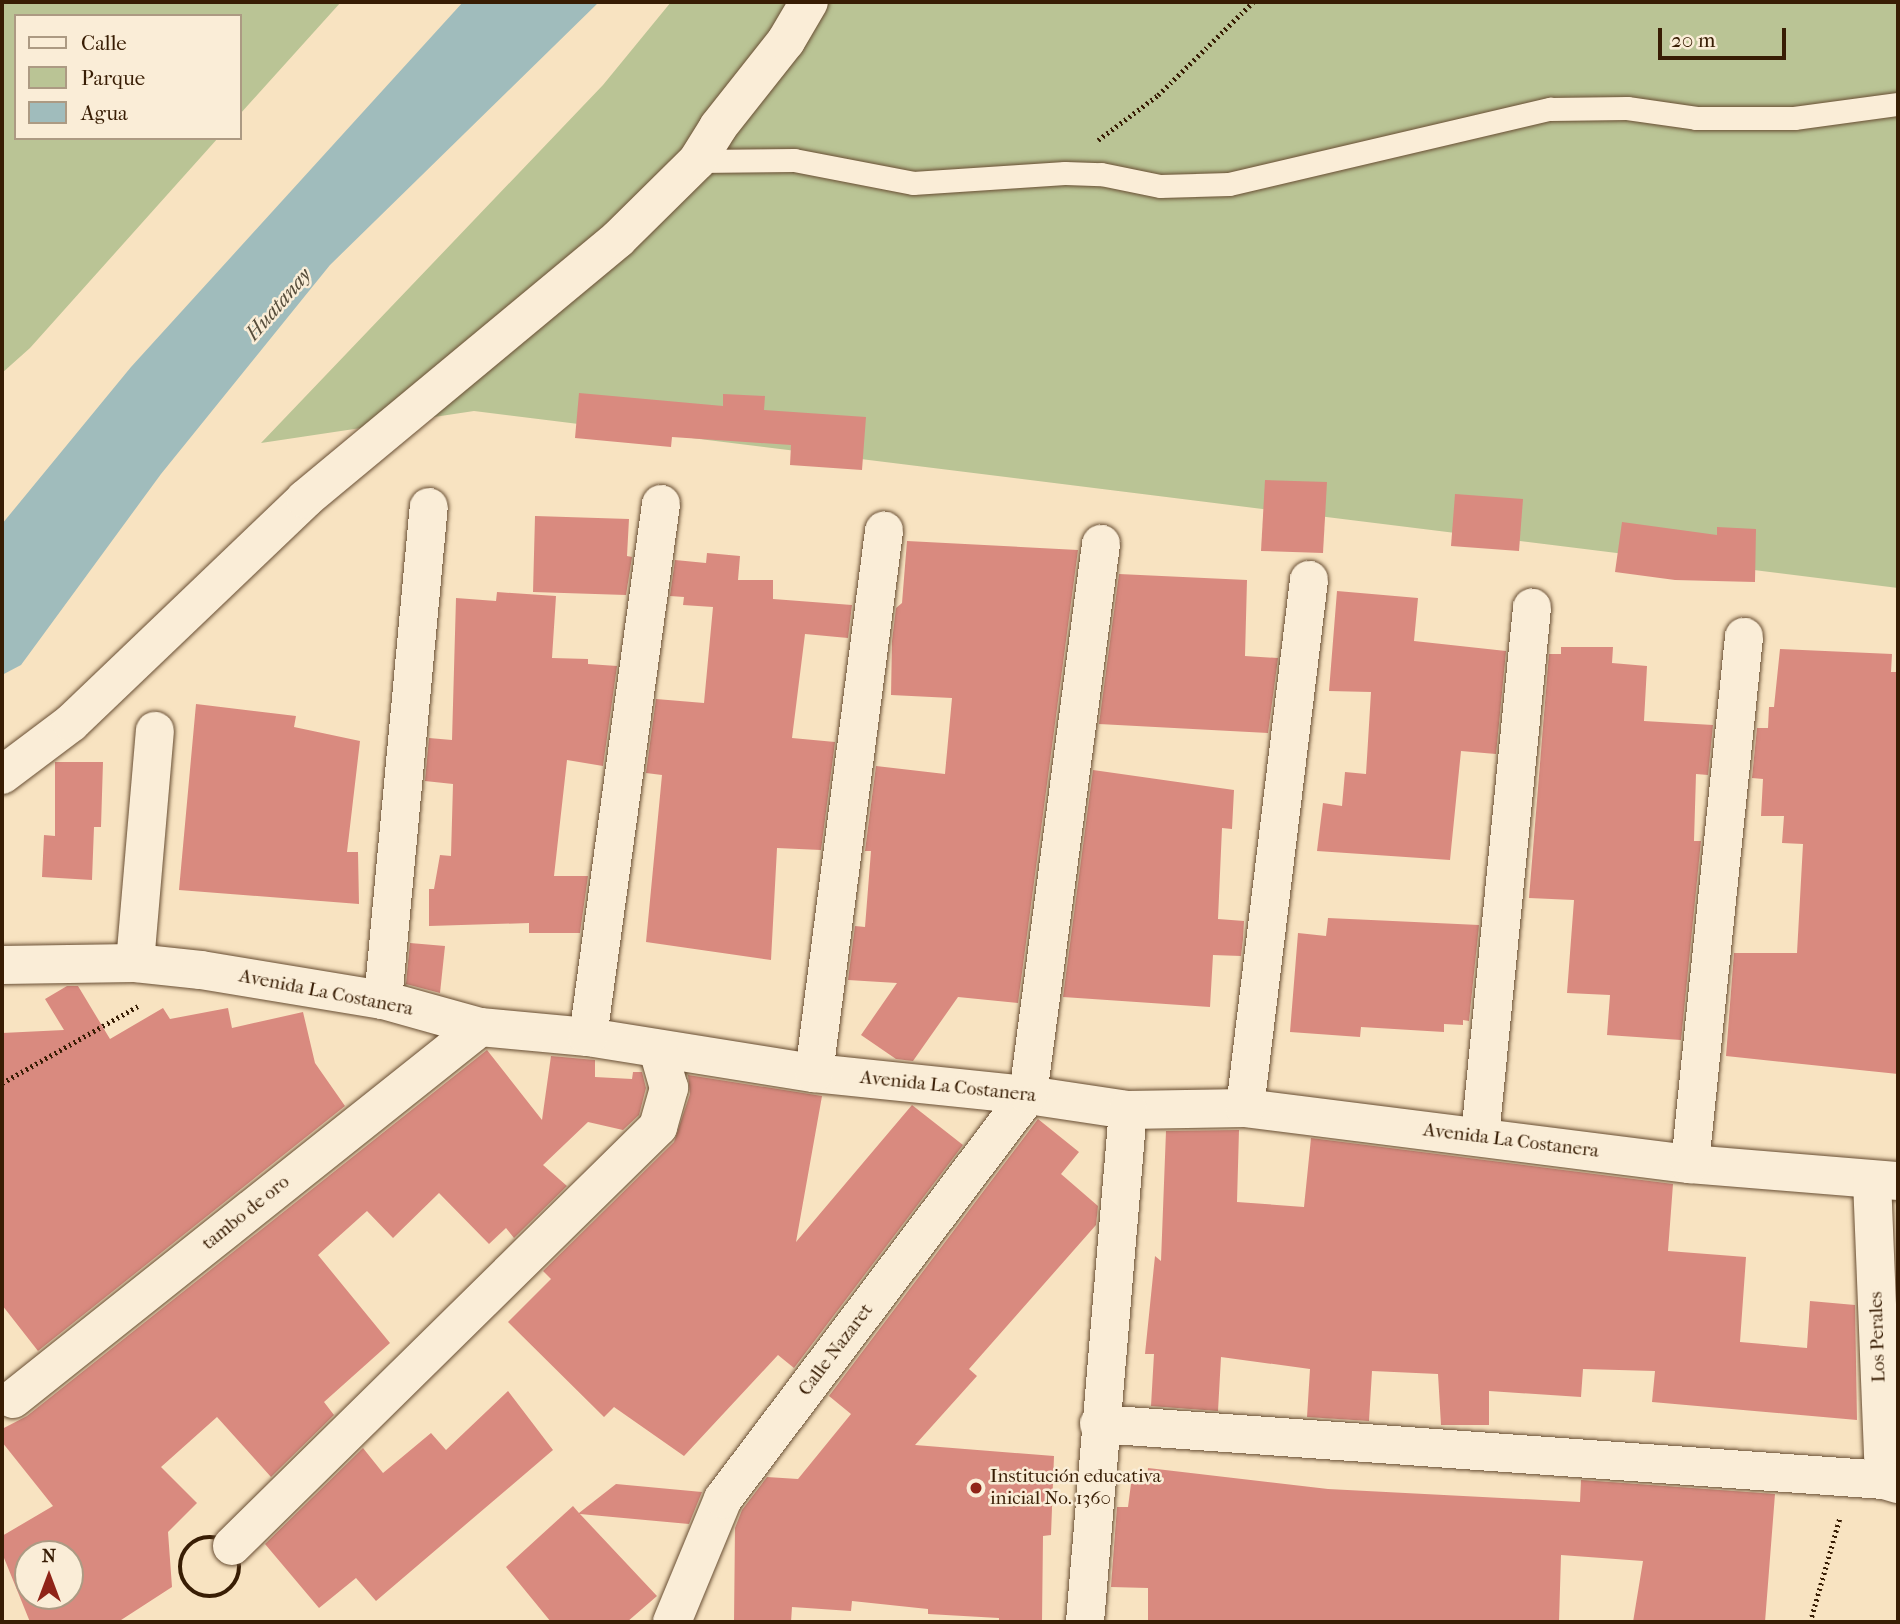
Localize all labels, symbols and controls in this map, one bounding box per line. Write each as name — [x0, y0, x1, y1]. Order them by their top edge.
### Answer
legend — [14, 14, 242, 140]
scale bar — [1662, 14, 1790, 58]
text: 20 m — [1671, 28, 1715, 52]
text: Calle — [81, 31, 127, 55]
text: Parque — [81, 66, 145, 90]
text: Agua — [81, 101, 128, 125]
water label: Huatanay — [240, 263, 316, 345]
street label: Avenida La Costanera — [237, 965, 415, 1021]
street label: Avenida La Costanera — [859, 1066, 1037, 1108]
street label: Avenida La Costanera — [1422, 1119, 1600, 1163]
street label: tambo de oro — [198, 1171, 294, 1255]
street label: Los Perales — [1865, 1291, 1891, 1383]
street label: Calle Nazaret — [794, 1299, 878, 1401]
place label: Institución educativa inicial No. 1360 — [990, 1466, 1161, 1510]
marker: Institución educativa inicial No. 1360 — [968, 1480, 984, 1496]
north arrow — [14, 1540, 84, 1610]
text: N — [42, 1545, 56, 1567]

